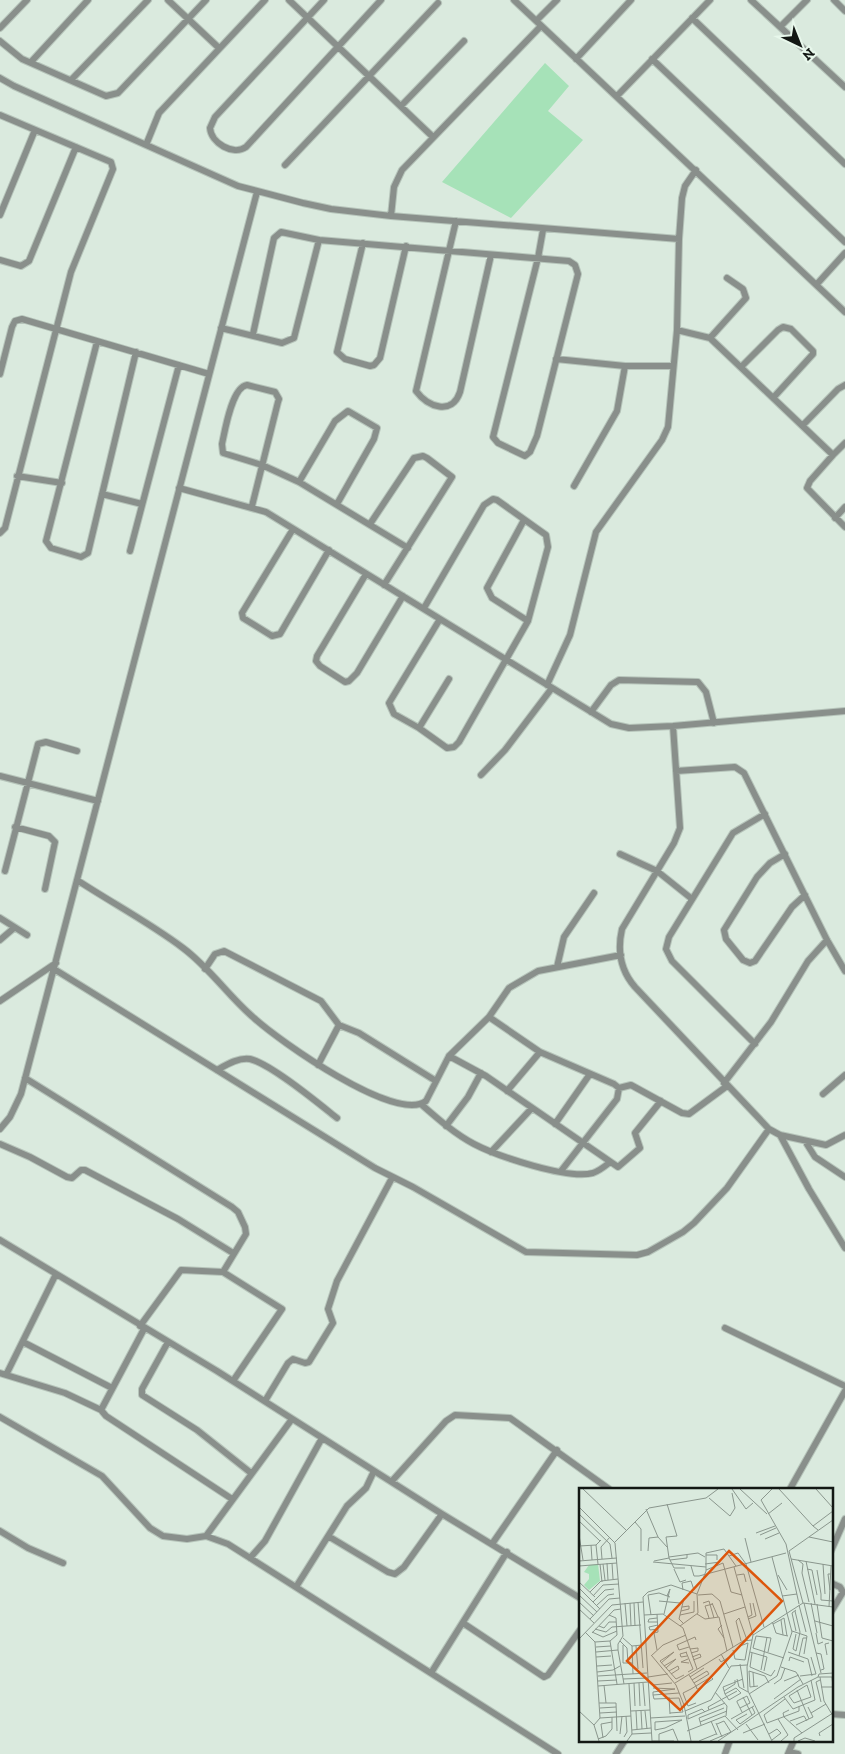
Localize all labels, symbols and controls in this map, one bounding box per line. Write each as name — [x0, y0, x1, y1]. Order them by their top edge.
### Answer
north arrow — [775, 20, 825, 70]
text: N — [799, 44, 818, 64]
inset map — [579, 1488, 832, 1742]

